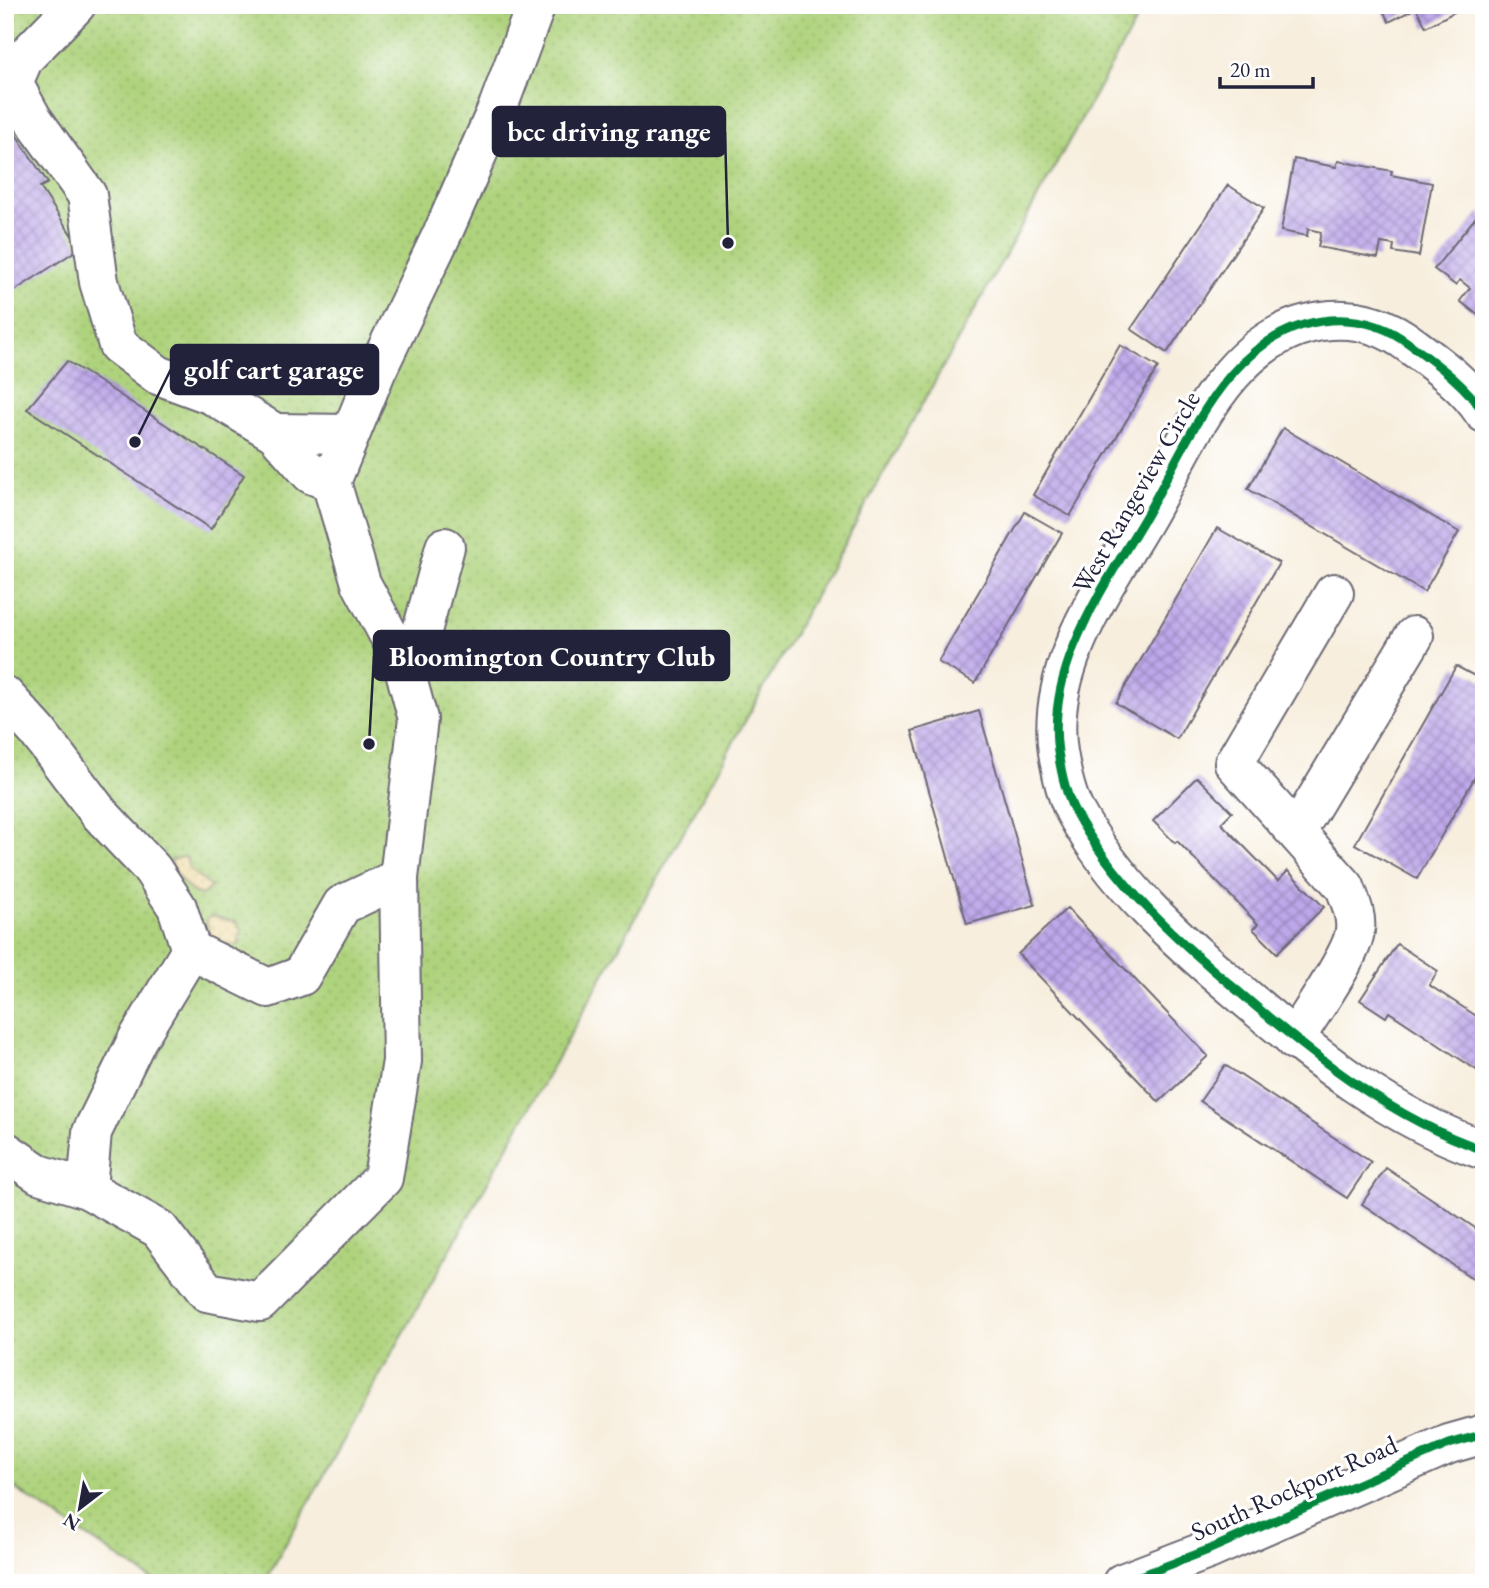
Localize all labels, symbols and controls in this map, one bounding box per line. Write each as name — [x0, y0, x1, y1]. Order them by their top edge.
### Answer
scale bar — [1220, 46, 1312, 90]
text: 20 m — [1230, 56, 1271, 83]
callout: bcc driving range — [493, 107, 725, 156]
text: bcc driving range — [507, 113, 711, 149]
callout: golf cart garage — [171, 345, 378, 394]
text: golf cart garage — [184, 351, 364, 387]
street label: West Rangeview Circle — [1064, 385, 1208, 599]
callout: Bloomington Country Club — [374, 631, 729, 680]
text: Bloomington Country Club — [389, 638, 715, 674]
street label: South Rockport Road — [1185, 1427, 1403, 1549]
north arrow — [46, 1472, 116, 1542]
text: N — [58, 1507, 85, 1537]

